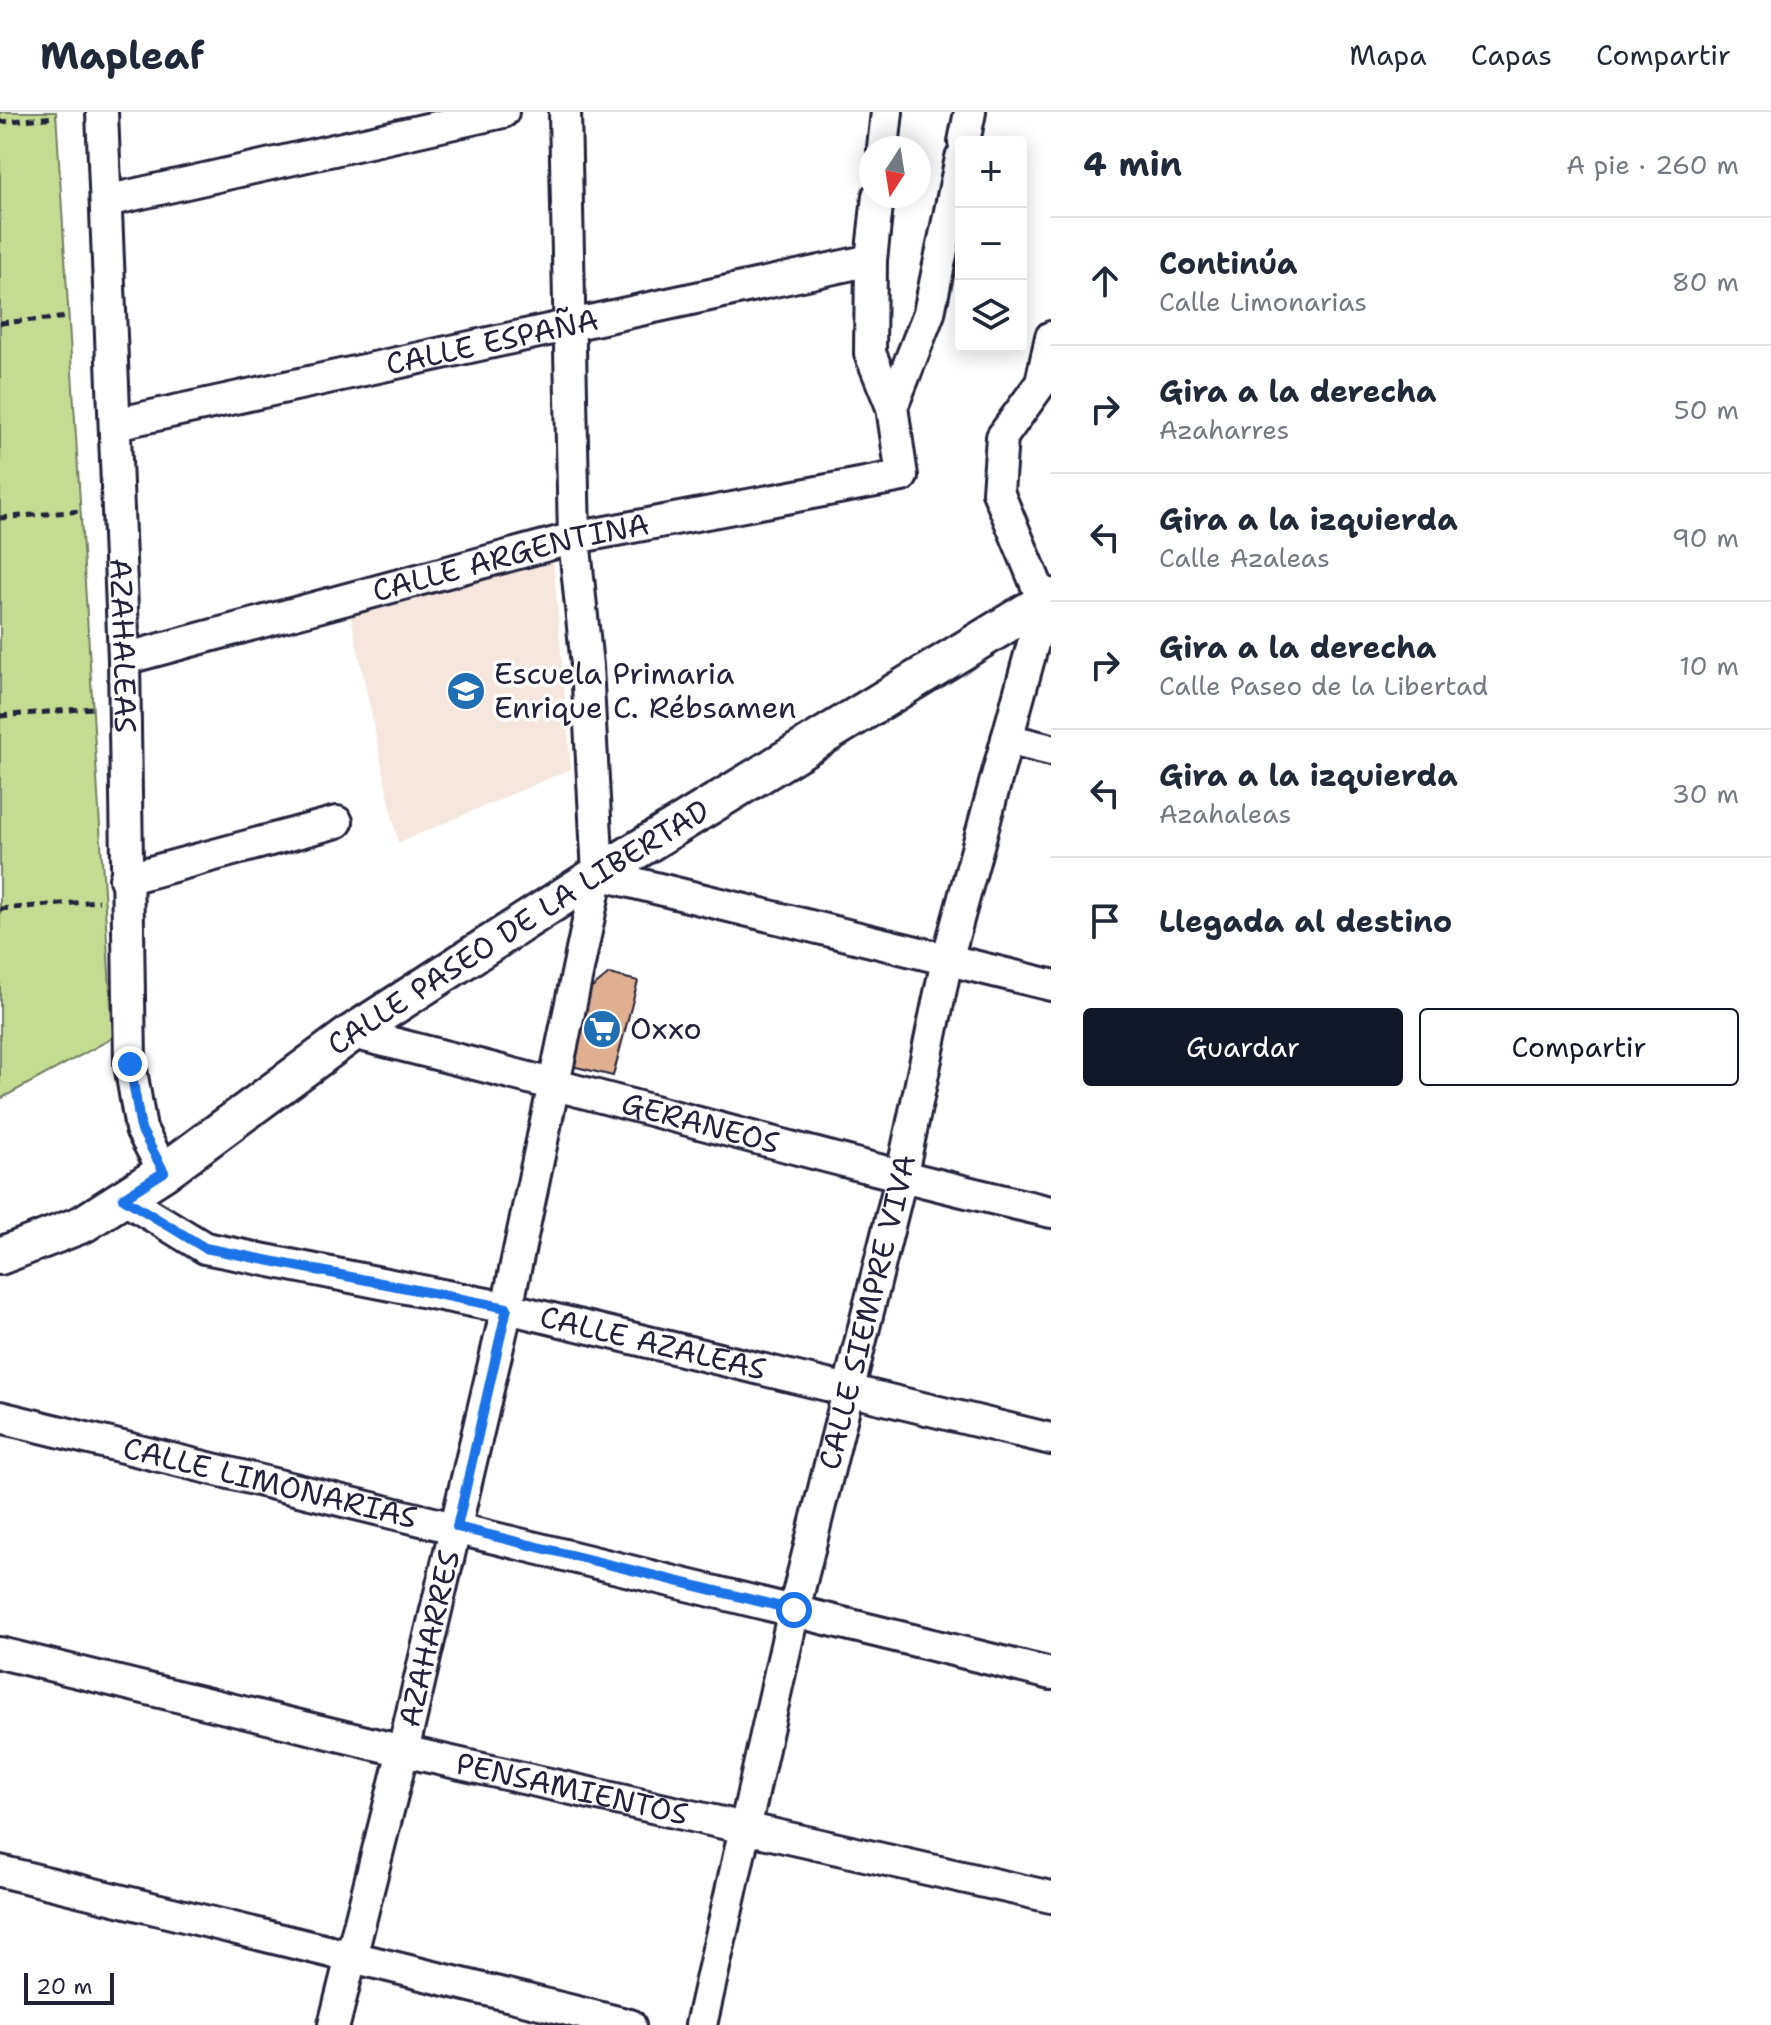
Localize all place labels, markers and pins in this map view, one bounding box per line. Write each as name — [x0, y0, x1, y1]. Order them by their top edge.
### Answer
place label: Escuela Primaria Enrique C. Rébsamen — [494, 653, 796, 728]
school or university icon: Escuela Primaria Enrique C. Rébsamen — [445, 670, 487, 712]
supermarket icon: Oxxo — [581, 1008, 623, 1050]
place label: Oxxo — [630, 1008, 702, 1049]

